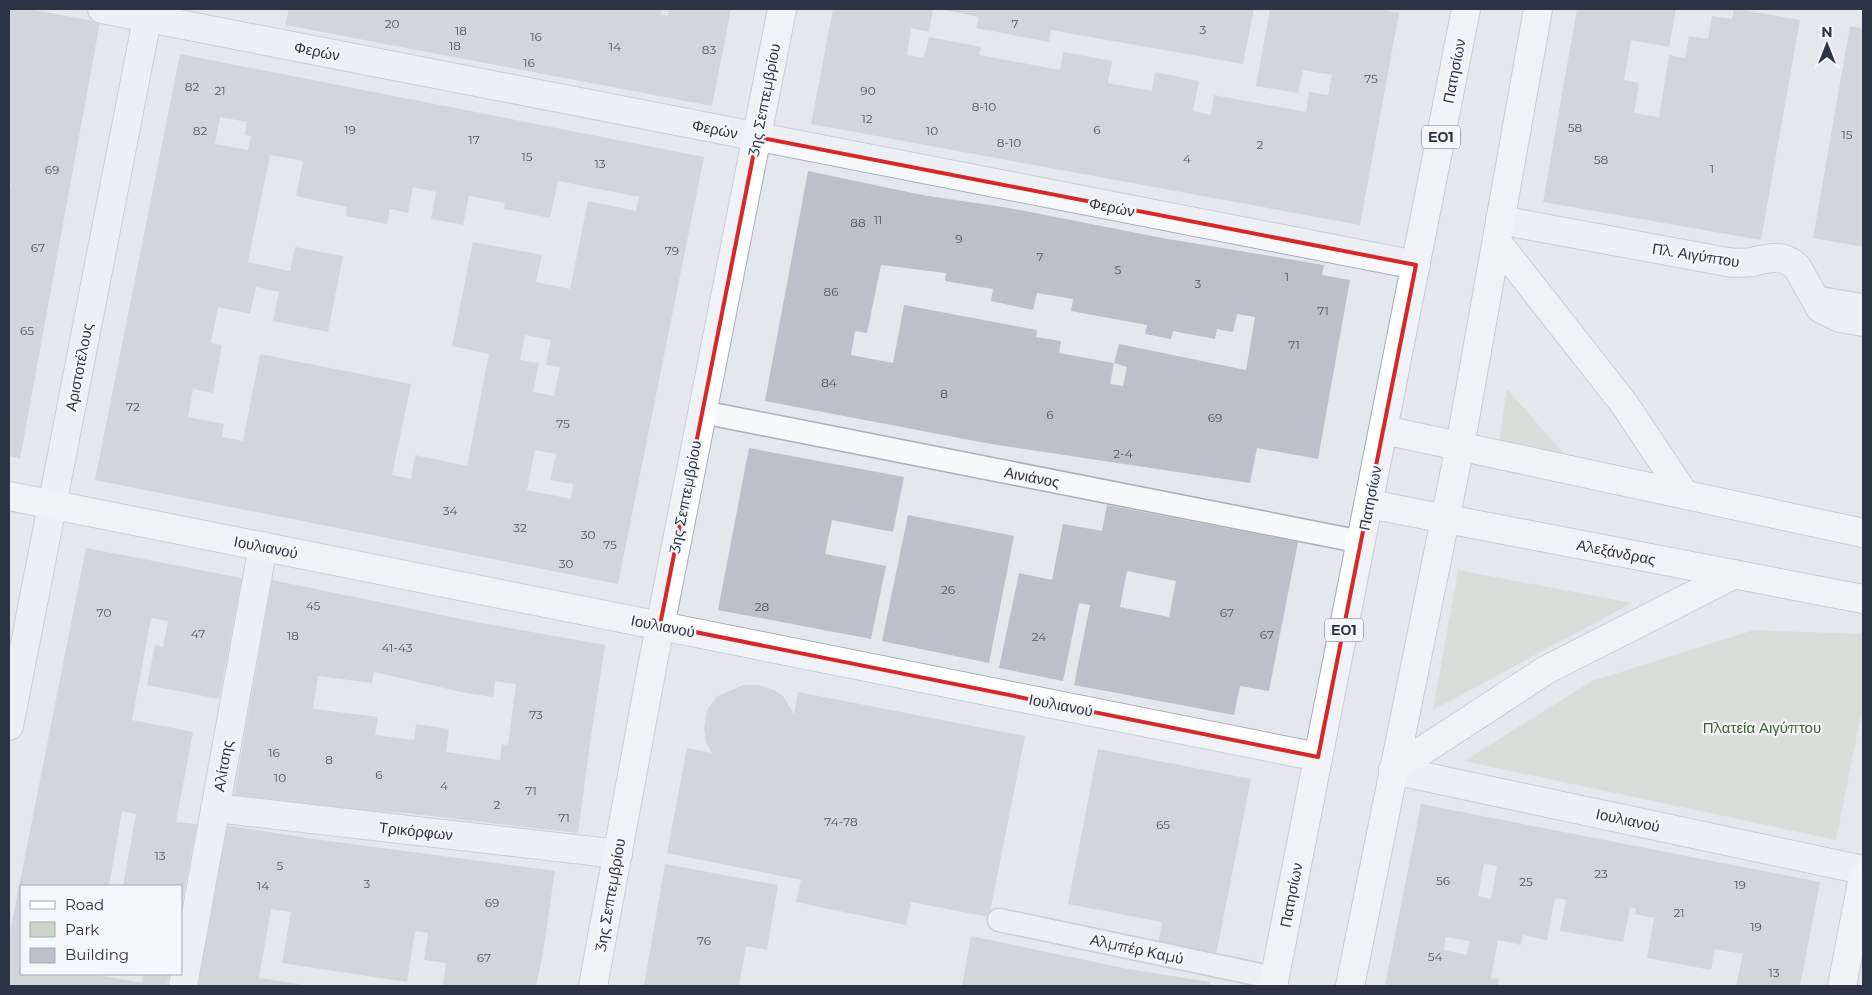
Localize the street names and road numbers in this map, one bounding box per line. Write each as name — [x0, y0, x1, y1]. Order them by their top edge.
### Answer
street label: Φερών — [292, 37, 342, 65]
street label: Πατησίων — [1438, 37, 1470, 105]
street label: 3ης Σεπτεμβρίου — [744, 42, 784, 158]
street label: Φερών — [690, 115, 740, 143]
road number: ΕΟ1 — [1422, 125, 1460, 148]
street label: Φερών — [1087, 193, 1137, 221]
street label: Πλ. Αιγύπτου — [1651, 239, 1741, 271]
street label: Αριστοτέλους — [61, 321, 97, 413]
street label: 3ης Σεπτεμβρίου — [665, 439, 705, 555]
street label: Αινιάνος — [1003, 462, 1061, 492]
street label: Πατησίων — [1354, 464, 1386, 532]
street label: Ιουλιανού — [232, 531, 300, 563]
street label: Αλεξάνδρας — [1575, 535, 1657, 569]
street label: Ιουλιανού — [629, 610, 697, 642]
road number: ΕΟ1 — [1325, 618, 1363, 642]
street label: Ιουλιανού — [1027, 689, 1095, 721]
street label: Αλίτσης — [209, 739, 237, 793]
street label: Ιουλιανού — [1594, 804, 1662, 836]
street label: Τρικόρφων — [378, 818, 454, 844]
street label: 3ης Σεπτεμβρίου — [591, 837, 629, 953]
street label: Πατησίων — [1275, 861, 1307, 929]
street label: Αλμπέρ Καμύ — [1088, 930, 1186, 968]

